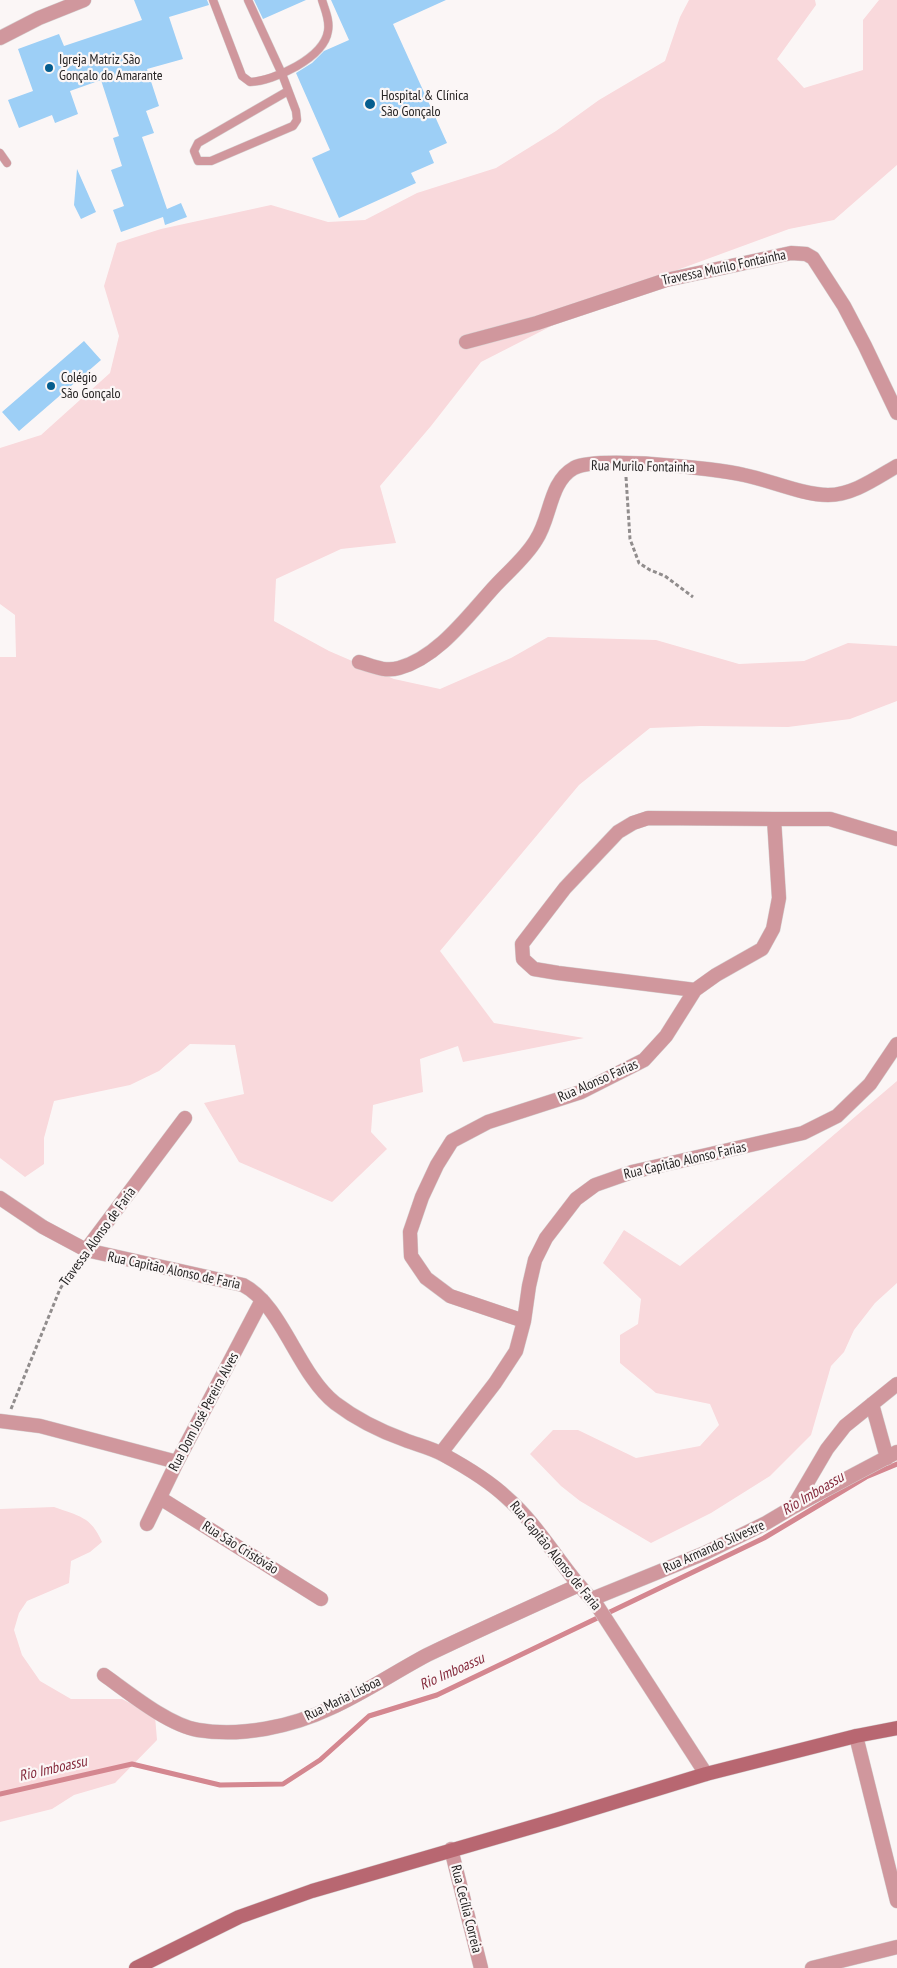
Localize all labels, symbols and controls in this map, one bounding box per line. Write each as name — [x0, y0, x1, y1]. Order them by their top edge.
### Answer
place label: Igreja Matriz São Gonçalo do Amarante — [59, 52, 162, 84]
marker: Igreja Matriz São Gonçalo do Amarante — [43, 62, 55, 74]
place label: Hospital & Clínica São Gonçalo — [381, 88, 469, 120]
marker: Hospital & Clínica São Gonçalo — [363, 97, 377, 111]
street label: Travessa Murilo Fontainha — [661, 247, 787, 289]
place label: Colégio São Gonçalo — [61, 370, 121, 402]
marker: Colégio São Gonçalo — [45, 380, 57, 392]
street label: Rua Murilo Fontainha — [591, 458, 695, 476]
street label: Rua Alonso Farias — [555, 1056, 641, 1106]
street label: Rua Capitão Alonso Farias — [622, 1139, 748, 1183]
street label: Travessa Alonso de Faria — [56, 1184, 140, 1290]
street label: Rua Capitão Alonso de Faria — [106, 1249, 242, 1293]
street label: Rua Dom José Pereira Alves — [166, 1350, 242, 1474]
water label: Rio Imboassu — [779, 1469, 847, 1519]
street label: Rua Capitão Alonso de Faria — [506, 1498, 604, 1614]
street label: Rua Armando Silvestre — [661, 1517, 767, 1577]
street label: Rua São Cristóvão — [199, 1518, 281, 1578]
water label: Rio Imboassu — [417, 1650, 487, 1694]
street label: Rua Maria Lisboa — [302, 1673, 384, 1725]
water label: Rio Imboassu — [17, 1752, 89, 1786]
street label: Rua Cecília Correia — [447, 1863, 485, 1955]

